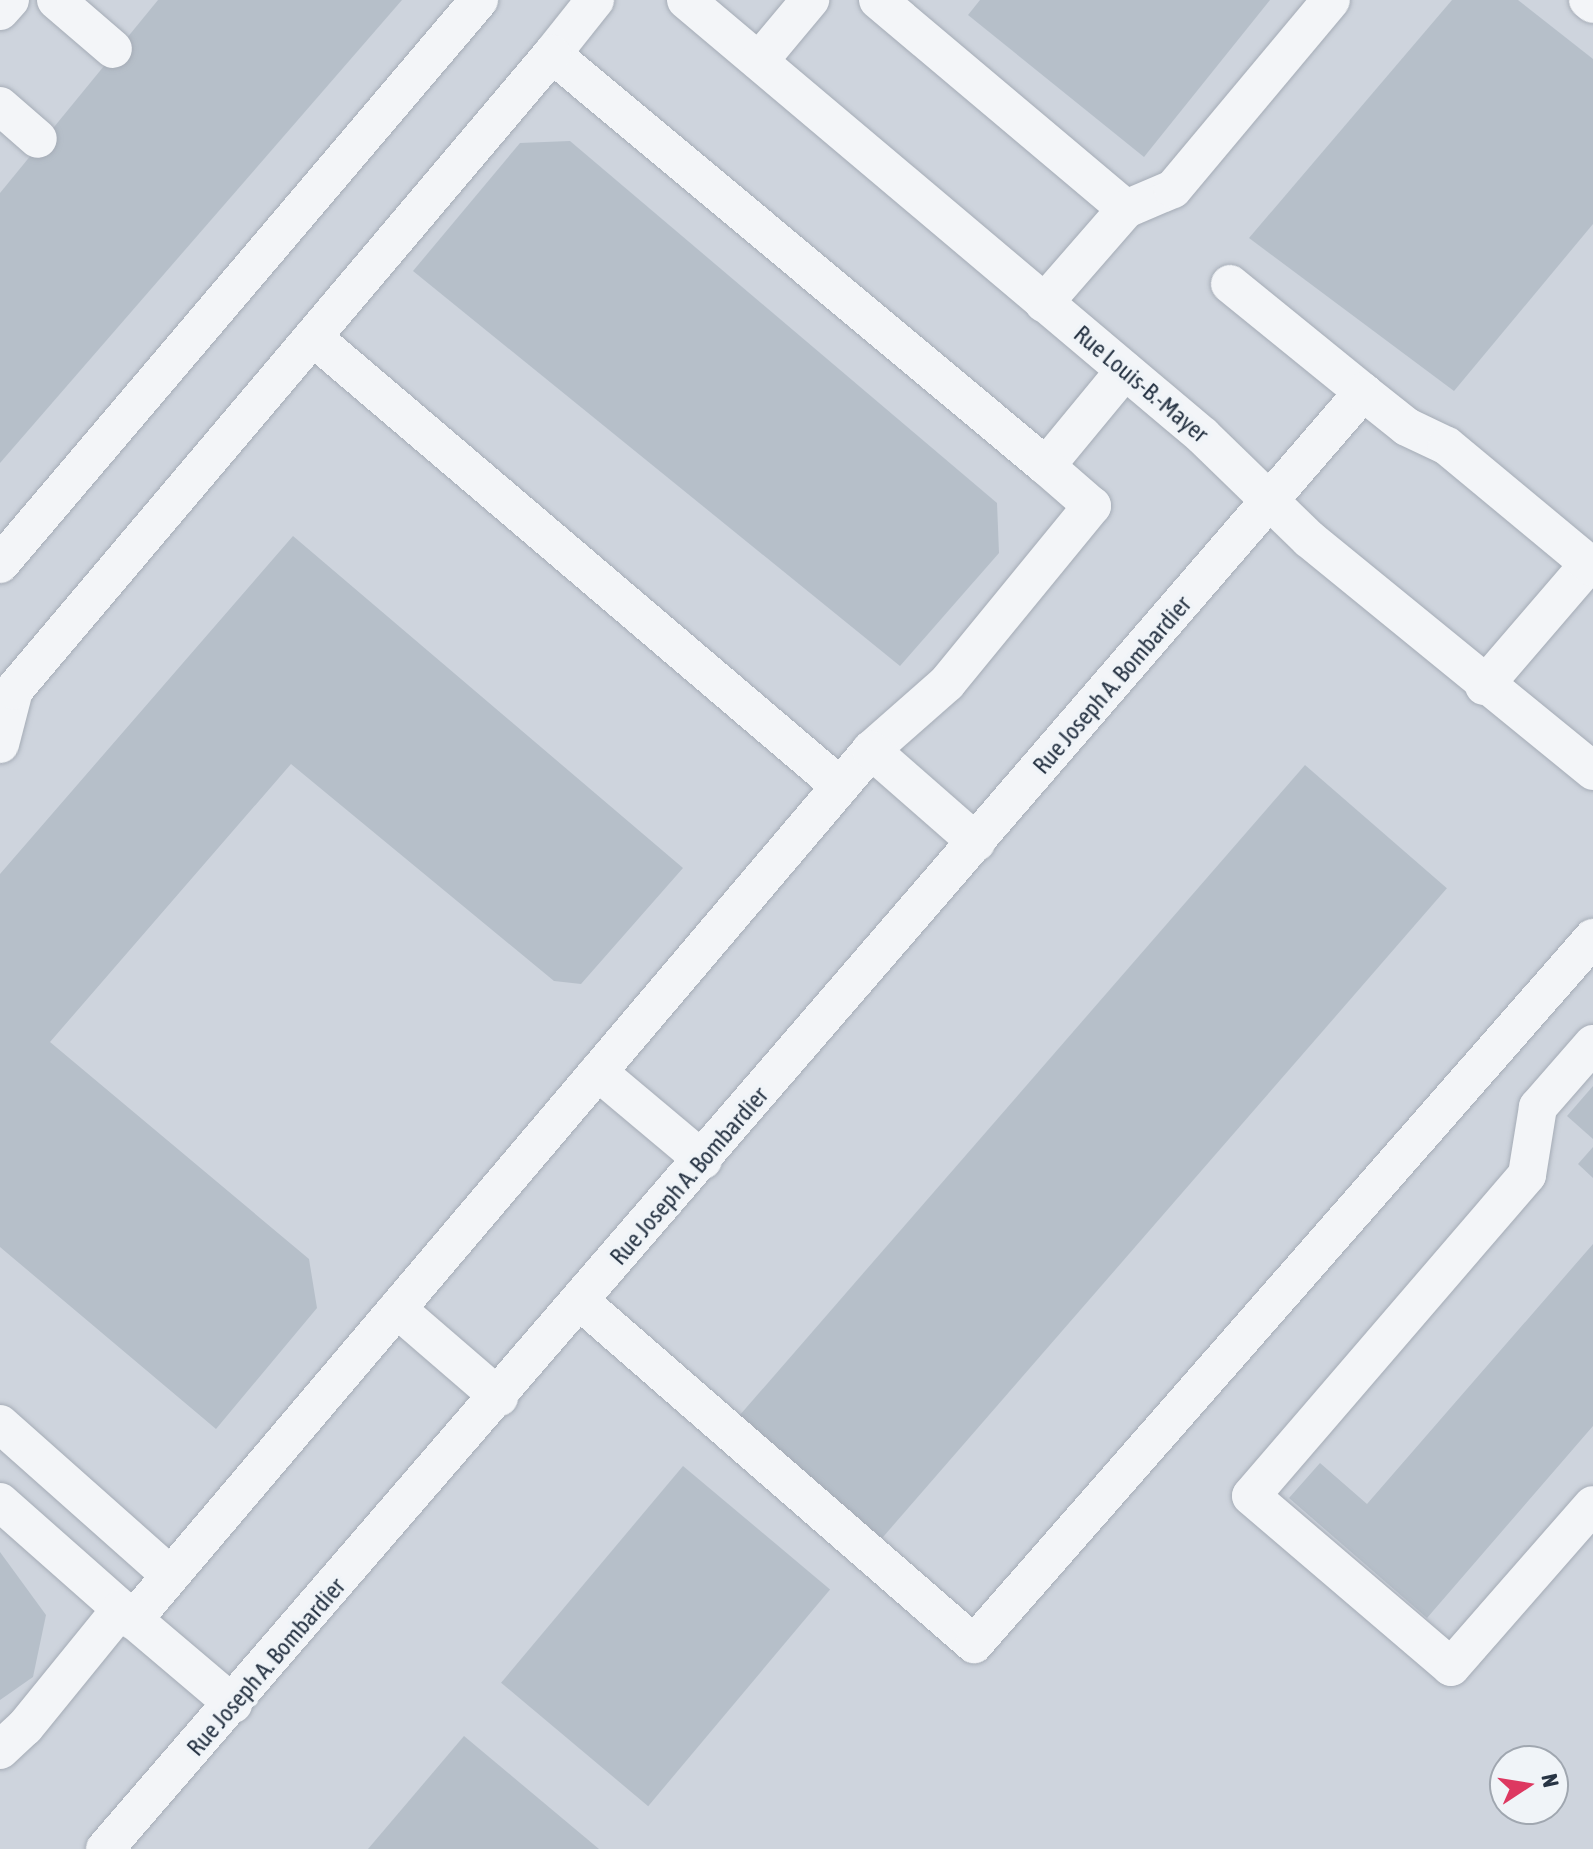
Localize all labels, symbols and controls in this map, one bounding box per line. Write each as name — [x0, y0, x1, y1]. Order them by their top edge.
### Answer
street label: Rue Louis-B.-Mayer — [1068, 319, 1214, 449]
street label: Rue Joseph A. Bombardier — [1027, 590, 1197, 780]
street label: Rue Joseph A. Bombardier — [604, 1081, 774, 1271]
street label: Rue Joseph A. Bombardier — [181, 1572, 351, 1762]
north arrow — [1489, 1745, 1569, 1825]
text: N — [1536, 1771, 1565, 1789]

